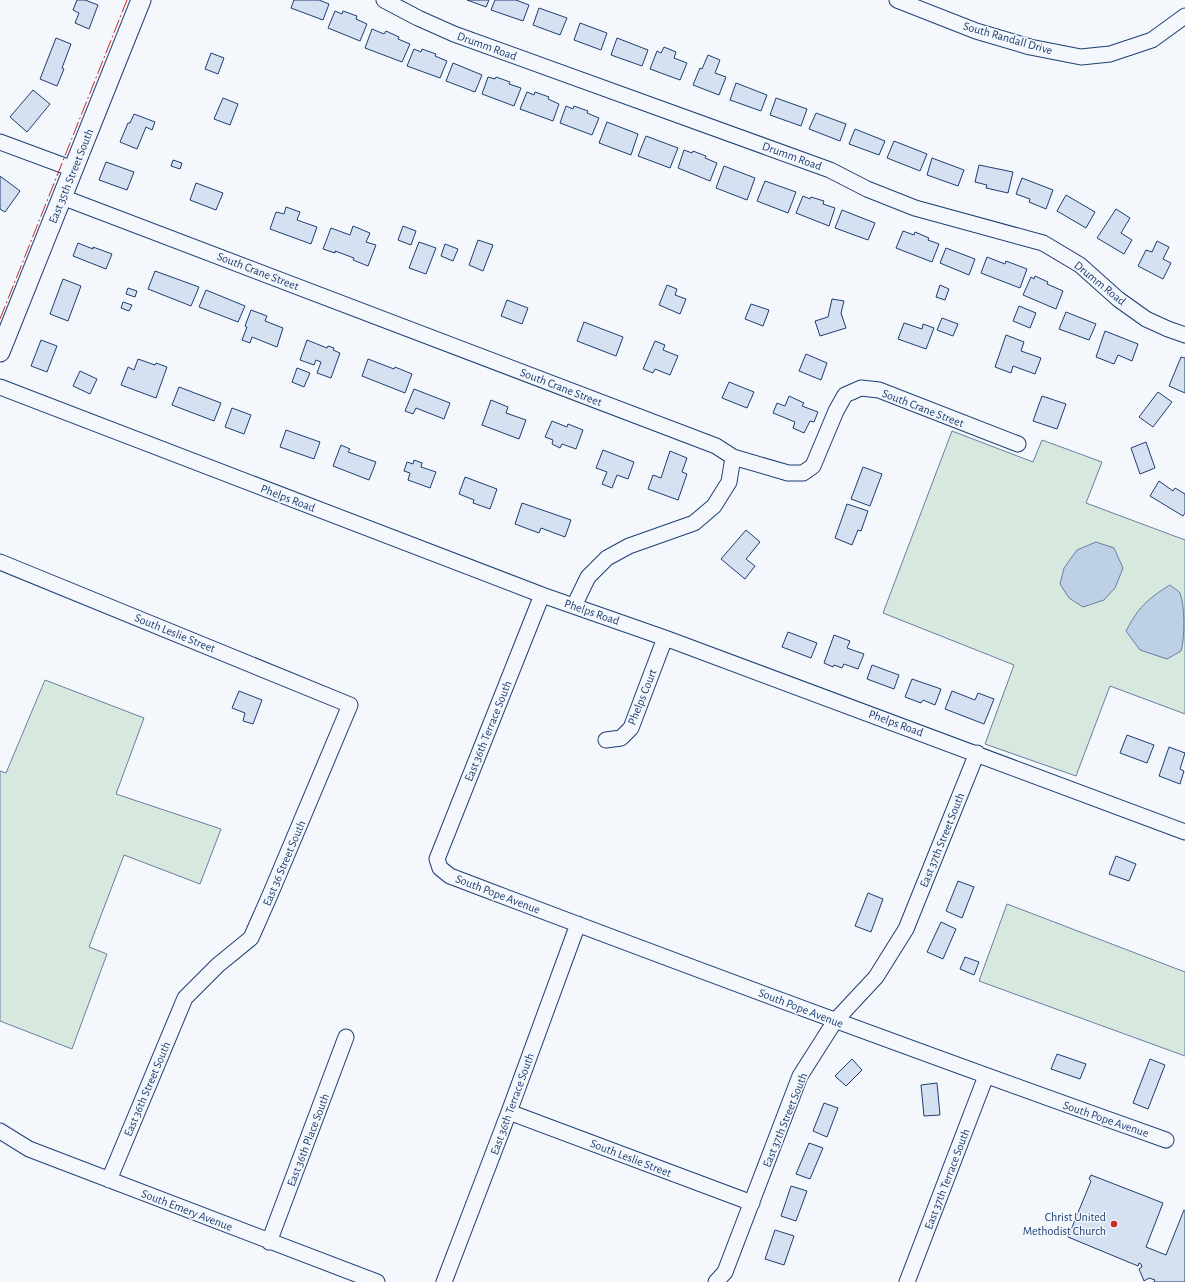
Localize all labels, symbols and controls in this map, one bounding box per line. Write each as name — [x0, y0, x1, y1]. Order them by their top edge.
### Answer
street label: South Randall Drive — [962, 20, 1054, 56]
street label: Drumm Road — [456, 30, 518, 62]
street label: East 35th Street South — [47, 127, 95, 225]
street label: Drumm Road — [761, 140, 823, 172]
street label: South Crane Street — [215, 250, 301, 292]
street label: Drumm Road — [1072, 259, 1128, 307]
street label: South Crane Street — [518, 366, 604, 408]
street label: South Crane Street — [880, 387, 966, 429]
street label: Phelps Road — [259, 482, 317, 514]
street label: Phelps Road — [563, 597, 621, 627]
street label: South Leslie Street — [133, 611, 217, 655]
street label: Phelps Court — [625, 667, 659, 727]
street label: East 36th Terrace South — [462, 679, 514, 783]
street label: Phelps Road — [867, 708, 925, 738]
street label: East 37th Street South — [918, 791, 966, 889]
street label: East 36 Street South — [261, 818, 307, 908]
street label: South Pope Avenue — [454, 872, 542, 916]
street label: South Pope Avenue — [757, 986, 845, 1030]
street label: East 36th Street South — [122, 1040, 172, 1138]
street label: East 36th Terrace South — [488, 1051, 536, 1157]
street label: East 37th Street South — [761, 1071, 809, 1169]
street label: East 36th Place South — [285, 1092, 331, 1188]
street label: South Pope Avenue — [1062, 1099, 1150, 1139]
street label: East 37th Terrace South — [922, 1127, 972, 1231]
street label: South Leslie Street — [589, 1137, 673, 1179]
street label: South Emery Avenue — [139, 1187, 234, 1234]
place label: Christ United Methodist Church — [1023, 1211, 1106, 1237]
marker: Christ United Methodist Church — [1109, 1219, 1119, 1229]

